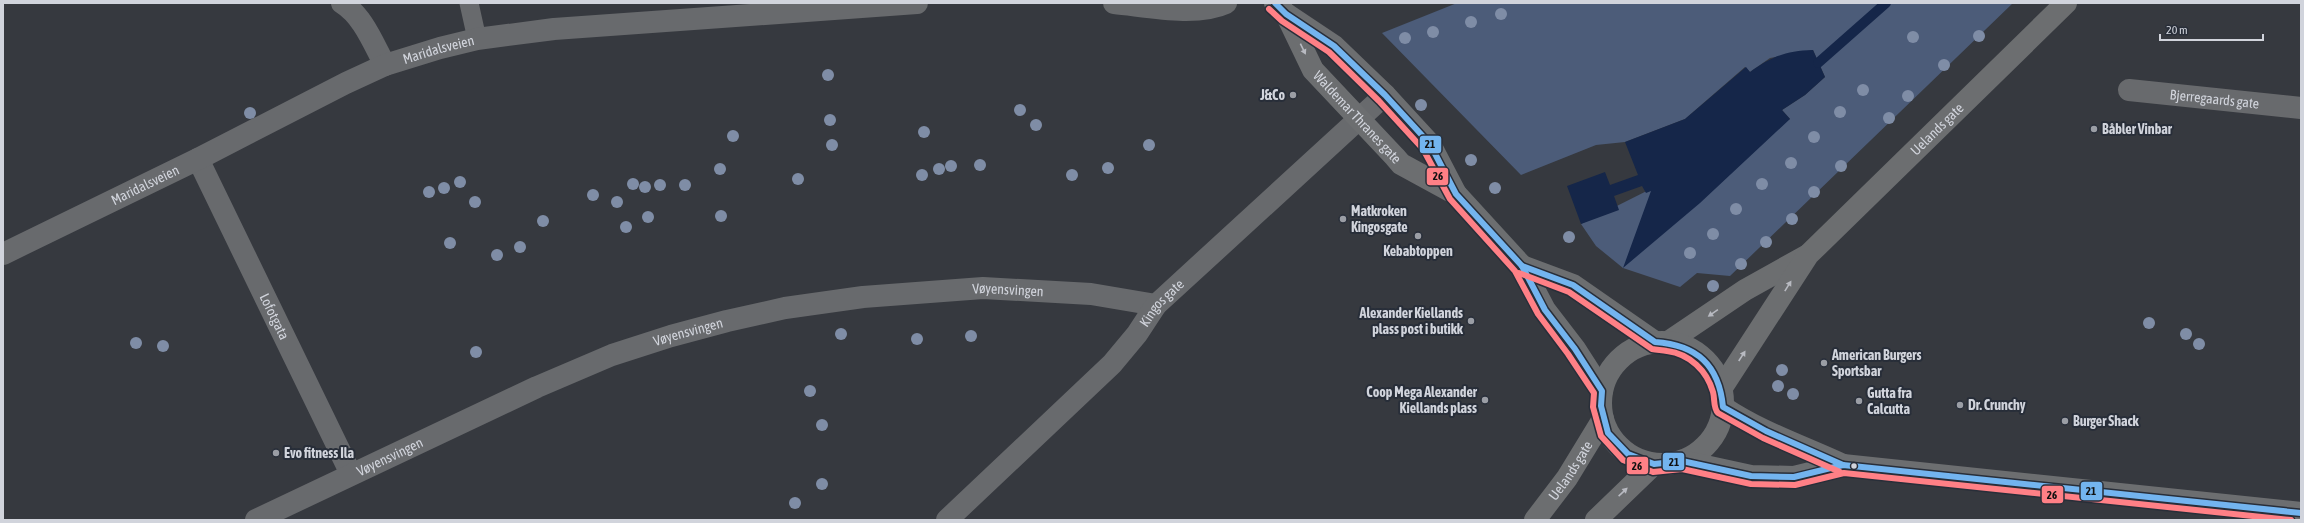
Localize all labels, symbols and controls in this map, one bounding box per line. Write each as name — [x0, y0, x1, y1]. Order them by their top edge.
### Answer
scale bar — [2160, 16, 2263, 42]
text: 20 m — [2166, 23, 2188, 37]
street label: Maridalsveien — [401, 32, 476, 67]
one-way arrow — [1300, 44, 1306, 55]
street label: Waldemar Thranes gate — [1310, 68, 1405, 167]
street label: Bjerregaards gate — [2169, 86, 2260, 112]
place label: J&Co — [1259, 87, 1285, 103]
marker: J&Co — [1288, 90, 1298, 100]
street label: Uelands gate — [1907, 100, 1967, 158]
place label: Båbler Vinbar — [2102, 121, 2173, 137]
marker: Båbler Vinbar — [2089, 124, 2099, 134]
line badge: 21 — [1419, 135, 1442, 154]
text: 21 — [1425, 138, 1435, 150]
street label: Maridalsveien — [108, 162, 182, 208]
line badge: 26 — [1426, 167, 1449, 186]
text: 26 — [1433, 170, 1443, 182]
place label: Matkroken Kingosgate — [1351, 203, 1408, 235]
marker: Matkroken Kingosgate — [1338, 214, 1348, 224]
marker: Kebabtoppen — [1413, 231, 1423, 241]
place label: Kebabtoppen — [1383, 243, 1453, 259]
street label: Kingos gate — [1136, 276, 1187, 330]
street label: Vøyensvingen — [972, 280, 1044, 299]
one-way arrow — [1785, 280, 1792, 292]
street label: Lofotgata — [256, 291, 292, 342]
place label: Alexander Kiellands plass post i butikk — [1359, 305, 1464, 337]
one-way arrow — [1707, 309, 1718, 317]
street label: Vøyensvingen — [651, 314, 725, 349]
marker: Alexander Kiellands plass post i butikk — [1466, 316, 1476, 326]
place label: American Burgers Sportsbar — [1831, 347, 1921, 379]
one-way arrow — [1738, 350, 1745, 361]
marker: American Burgers Sportsbar — [1819, 358, 1829, 368]
place label: Coop Mega Alexander Kiellands plass — [1366, 384, 1478, 416]
place label: Gutta fra Calcutta — [1867, 385, 1912, 417]
marker: Coop Mega Alexander Kiellands plass — [1480, 395, 1490, 405]
marker: Gutta fra Calcutta — [1854, 396, 1864, 406]
place label: Dr. Crunchy — [1968, 397, 2026, 413]
marker: Dr. Crunchy — [1955, 400, 1965, 410]
place label: Burger Shack — [2073, 413, 2140, 429]
marker: Burger Shack — [2060, 416, 2070, 426]
street label: Vøyensvingen — [354, 434, 425, 479]
street label: Uelands gate — [1545, 438, 1596, 503]
place label: Evo fitness Ila — [284, 445, 354, 461]
marker: Evo fitness Ila — [271, 448, 281, 458]
line badge: 21 — [1662, 452, 1685, 471]
line badge: 26 — [1626, 456, 1649, 475]
text: 21 — [1669, 456, 1679, 468]
text: 26 — [1632, 460, 1642, 472]
unlabelled marker — [1849, 461, 1859, 471]
line badge: 21 — [2080, 481, 2103, 501]
line badge: 26 — [2041, 485, 2064, 504]
text: 21 — [2086, 485, 2096, 497]
one-way arrow — [1618, 488, 1628, 497]
text: 26 — [2047, 489, 2057, 501]

